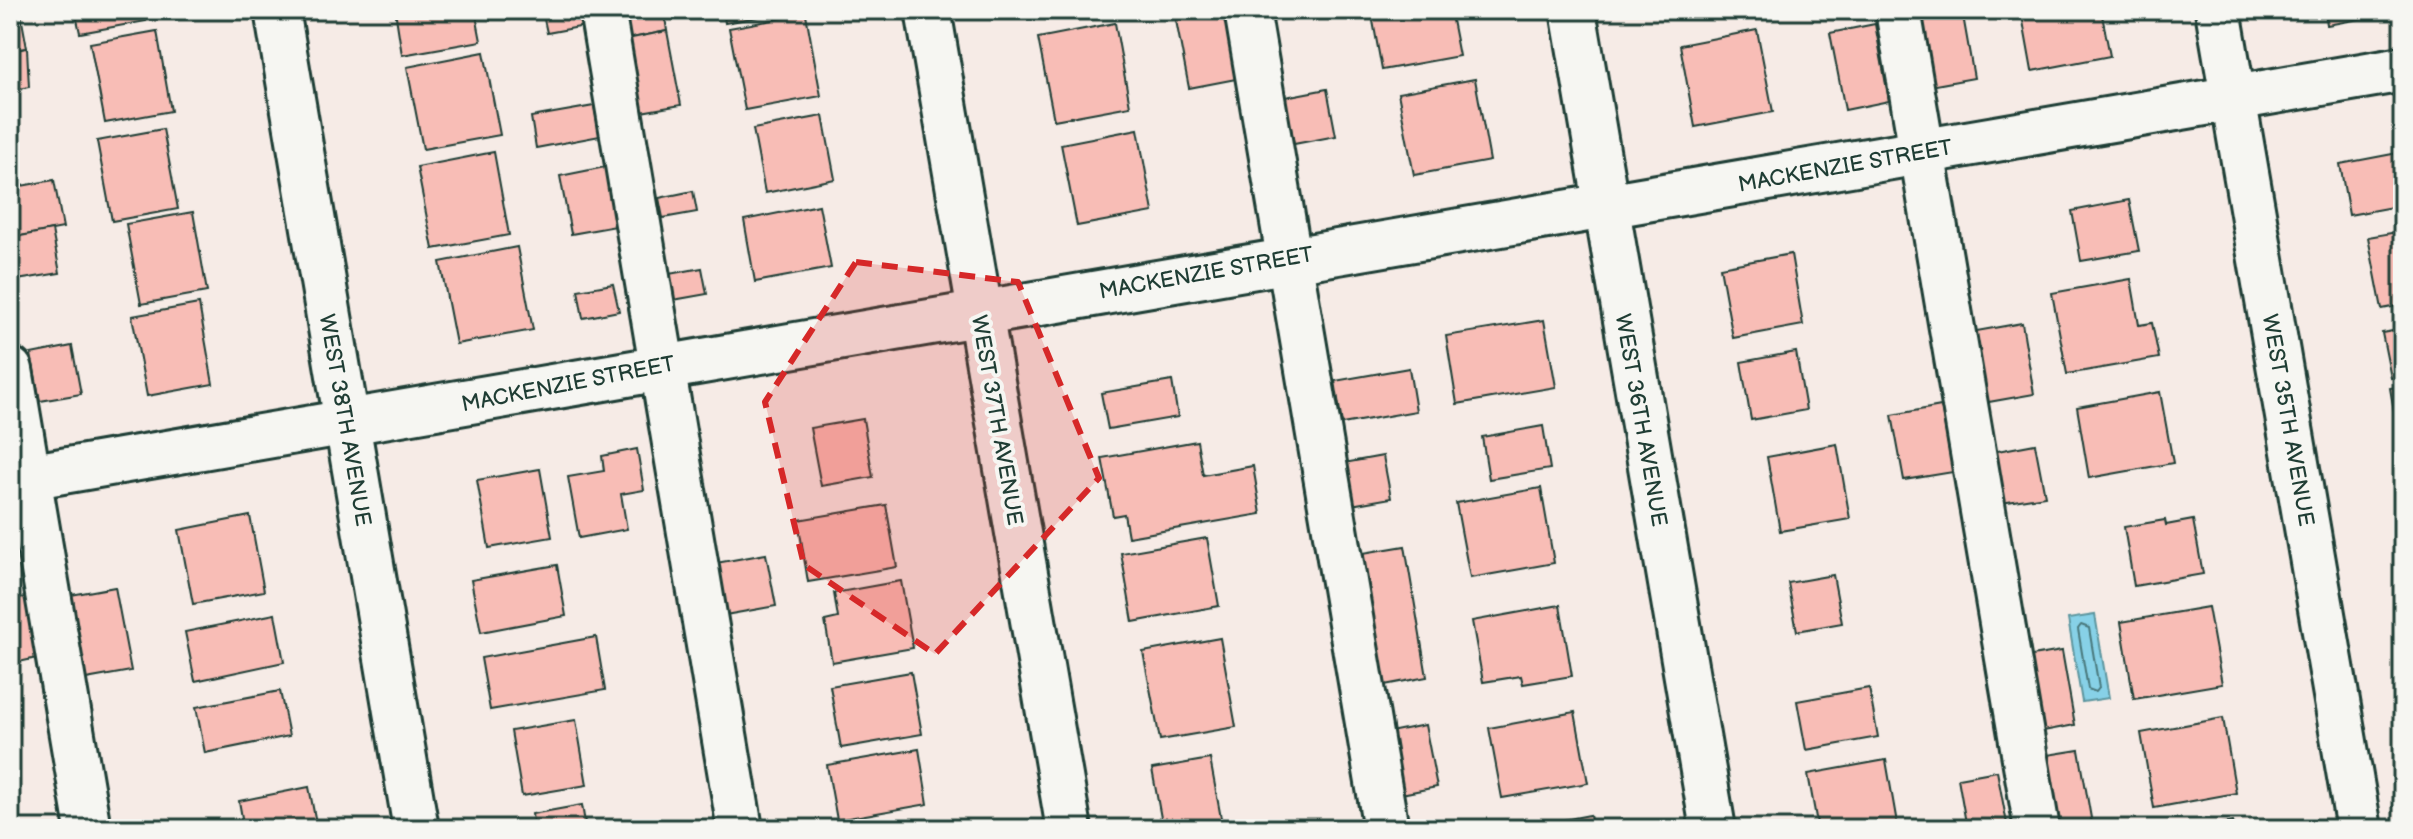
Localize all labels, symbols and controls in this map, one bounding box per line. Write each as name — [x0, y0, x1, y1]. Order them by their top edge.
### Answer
street label: MACKENZIE STREET — [1736, 134, 1954, 199]
street label: MACKENZIE STREET — [1097, 241, 1315, 306]
street label: WEST 38TH AVENUE — [313, 312, 376, 528]
street label: WEST 36TH AVENUE — [1609, 312, 1673, 529]
street label: WEST 35TH AVENUE — [2256, 312, 2319, 528]
street label: WEST 37TH AVENUE — [965, 313, 1028, 527]
street label: MACKENZIE STREET — [459, 351, 677, 418]

